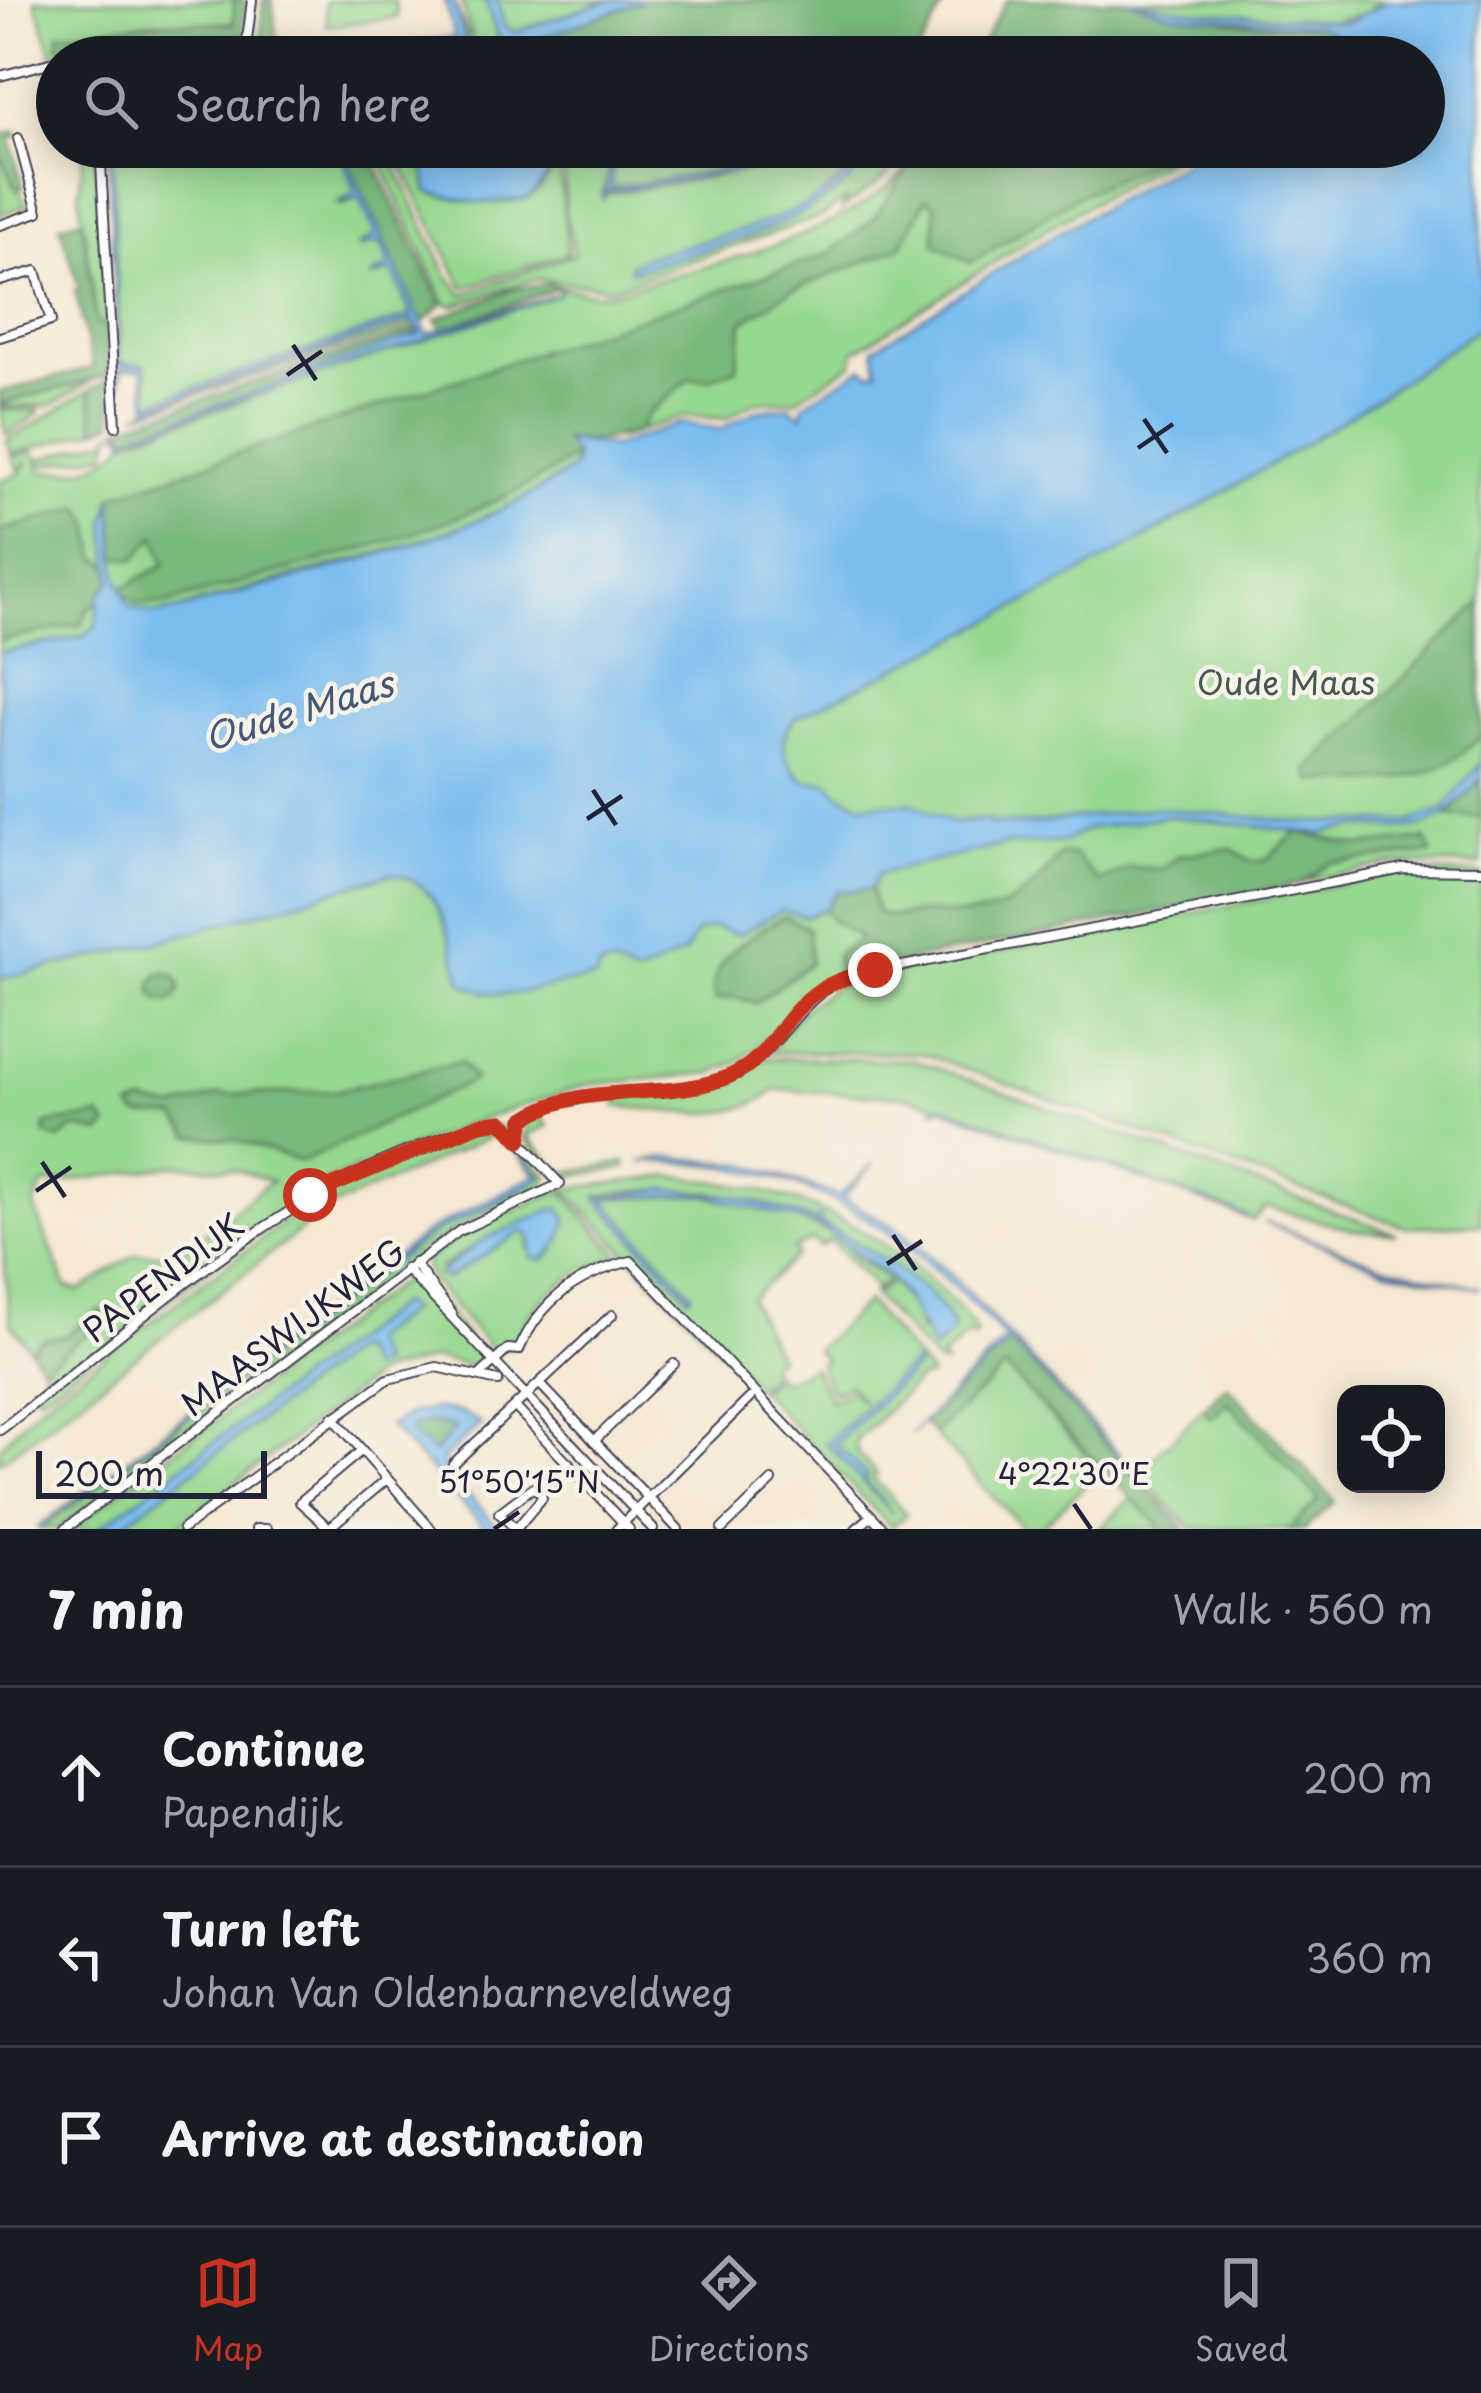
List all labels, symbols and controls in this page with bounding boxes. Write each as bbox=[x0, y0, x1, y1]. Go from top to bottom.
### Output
search box bbox=[36, 36, 1445, 168]
text: Search here bbox=[174, 68, 431, 136]
icon: search bbox=[78, 69, 144, 135]
water label: Oude Maas bbox=[197, 654, 403, 763]
park label: Oude Maas bbox=[1197, 656, 1375, 706]
route end bbox=[848, 943, 902, 997]
route start bbox=[283, 1168, 337, 1222]
street label: PAPENDIJK bbox=[71, 1199, 253, 1353]
street label: MAASWIJKWEG bbox=[169, 1225, 415, 1427]
map controls bbox=[1337, 1385, 1445, 1493]
button: locate bbox=[1337, 1385, 1445, 1493]
scale bar bbox=[36, 1445, 267, 1498]
text: 200 m bbox=[54, 1447, 164, 1497]
text: 4°22'30"E bbox=[998, 1450, 1150, 1495]
text: 51°50'15"N bbox=[438, 1458, 600, 1503]
text: 7 min bbox=[48, 1569, 185, 1646]
text: Walk · 560 m bbox=[1172, 1578, 1433, 1637]
text: Continue bbox=[162, 1713, 365, 1781]
icon: ahead bbox=[48, 1744, 114, 1810]
text: 200 m bbox=[1303, 1747, 1433, 1806]
text: Papendijk bbox=[162, 1781, 343, 1840]
text: Turn left bbox=[162, 1893, 361, 1961]
icon: left bbox=[48, 1924, 114, 1990]
text: 360 m bbox=[1305, 1927, 1433, 1986]
text: Johan Van Oldenbarneveldweg bbox=[162, 1961, 733, 2020]
text: Arrive at destination bbox=[162, 2103, 645, 2171]
icon: arrive bbox=[48, 2104, 114, 2170]
tab: Map bbox=[193, 2250, 263, 2372]
tab: Directions bbox=[649, 2250, 809, 2372]
tab: Saved bbox=[1195, 2250, 1288, 2372]

